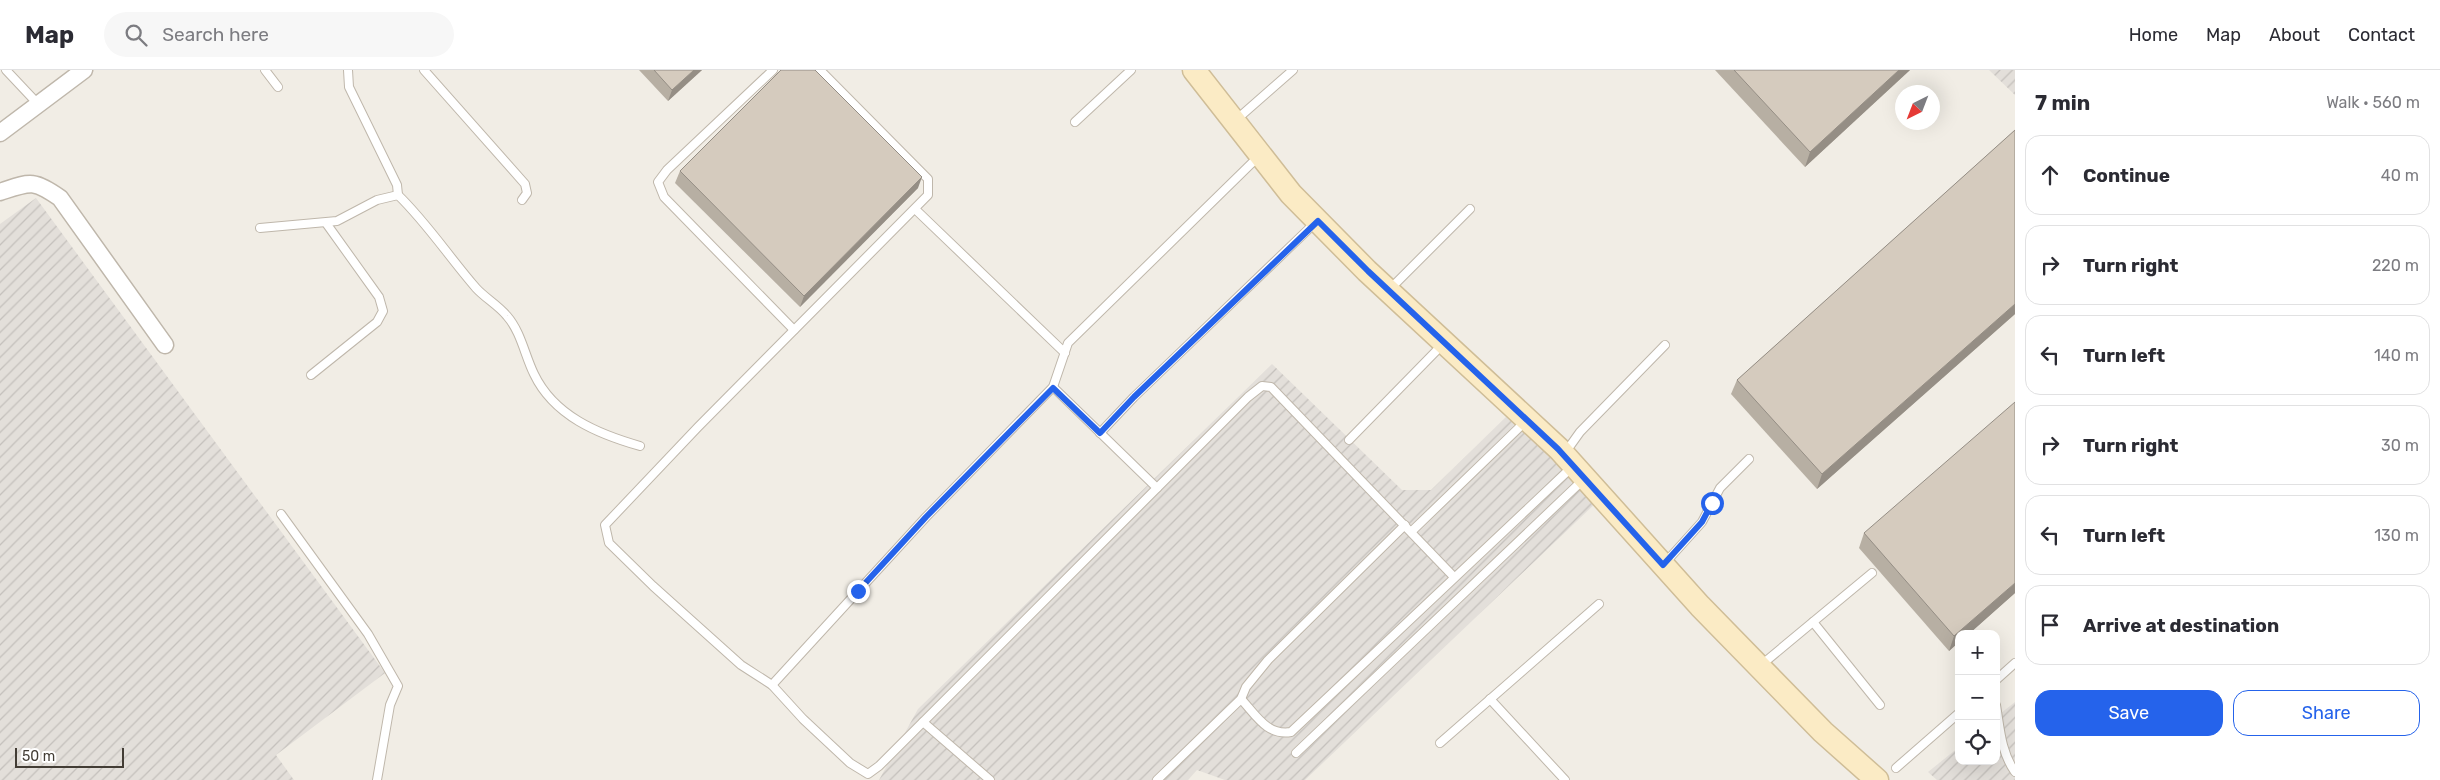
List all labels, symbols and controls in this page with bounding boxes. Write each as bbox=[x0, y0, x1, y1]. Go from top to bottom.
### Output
search box bbox=[104, 12, 454, 57]
text: Map bbox=[25, 21, 74, 49]
icon: search bbox=[122, 21, 150, 49]
text: Search here bbox=[162, 23, 269, 46]
text: Home bbox=[2129, 24, 2178, 46]
text: Map bbox=[2206, 24, 2241, 46]
text: About bbox=[2269, 24, 2320, 46]
text: Contact bbox=[2348, 24, 2415, 46]
north arrow bbox=[1895, 85, 1940, 130]
text: 7 min bbox=[2035, 90, 2090, 115]
text: Walk · 560 m bbox=[2326, 93, 2420, 112]
icon: ahead bbox=[2036, 161, 2064, 189]
text: Continue bbox=[2083, 164, 2170, 187]
text: 40 m bbox=[2381, 166, 2419, 185]
icon: right bbox=[2036, 251, 2064, 279]
text: Turn right bbox=[2083, 254, 2178, 277]
text: 220 m bbox=[2372, 256, 2419, 275]
icon: left bbox=[2036, 341, 2064, 369]
text: Turn left bbox=[2083, 344, 2165, 367]
text: 140 m bbox=[2374, 346, 2419, 365]
icon: right bbox=[2036, 431, 2064, 459]
text: Turn right bbox=[2083, 434, 2178, 457]
text: 30 m bbox=[2381, 436, 2419, 455]
route start bbox=[1701, 492, 1724, 515]
icon: left bbox=[2036, 521, 2064, 549]
text: Turn left bbox=[2083, 524, 2165, 547]
text: 130 m bbox=[2374, 526, 2419, 545]
route end bbox=[847, 580, 870, 603]
icon: arrive bbox=[2036, 611, 2064, 639]
text: Arrive at destination bbox=[2083, 614, 2279, 637]
map controls bbox=[1955, 630, 2000, 765]
button: + bbox=[1955, 630, 2000, 675]
button: − bbox=[1955, 675, 2000, 720]
button: Save bbox=[2035, 690, 2223, 736]
button: Share bbox=[2233, 690, 2420, 736]
button: locate bbox=[1955, 720, 2000, 765]
scale bar bbox=[15, 745, 124, 768]
text: 50 m bbox=[22, 748, 55, 765]

